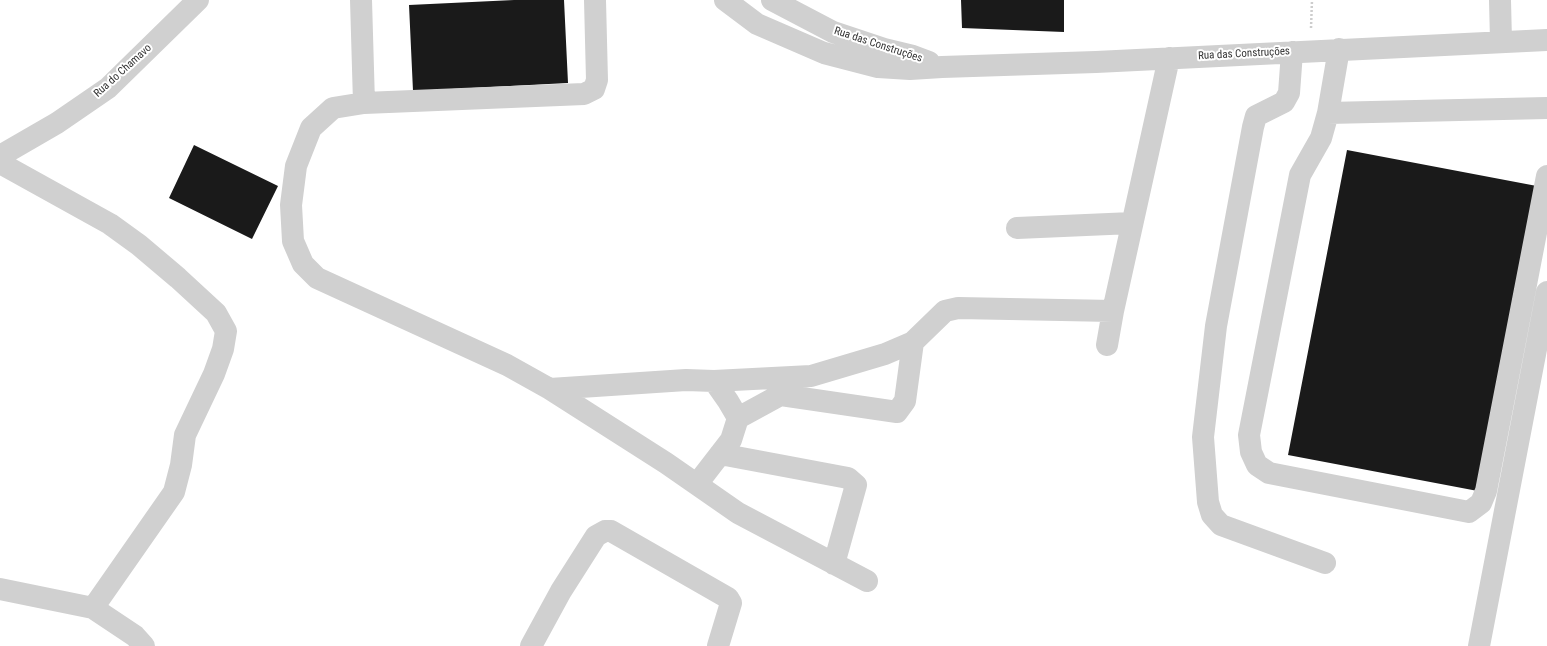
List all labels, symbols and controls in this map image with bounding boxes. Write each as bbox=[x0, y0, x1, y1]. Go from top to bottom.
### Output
street label: Rua das Construções bbox=[832, 25, 924, 65]
street label: Rua do Chamavo bbox=[92, 42, 154, 100]
street label: Rua das Construções bbox=[1198, 45, 1290, 63]

